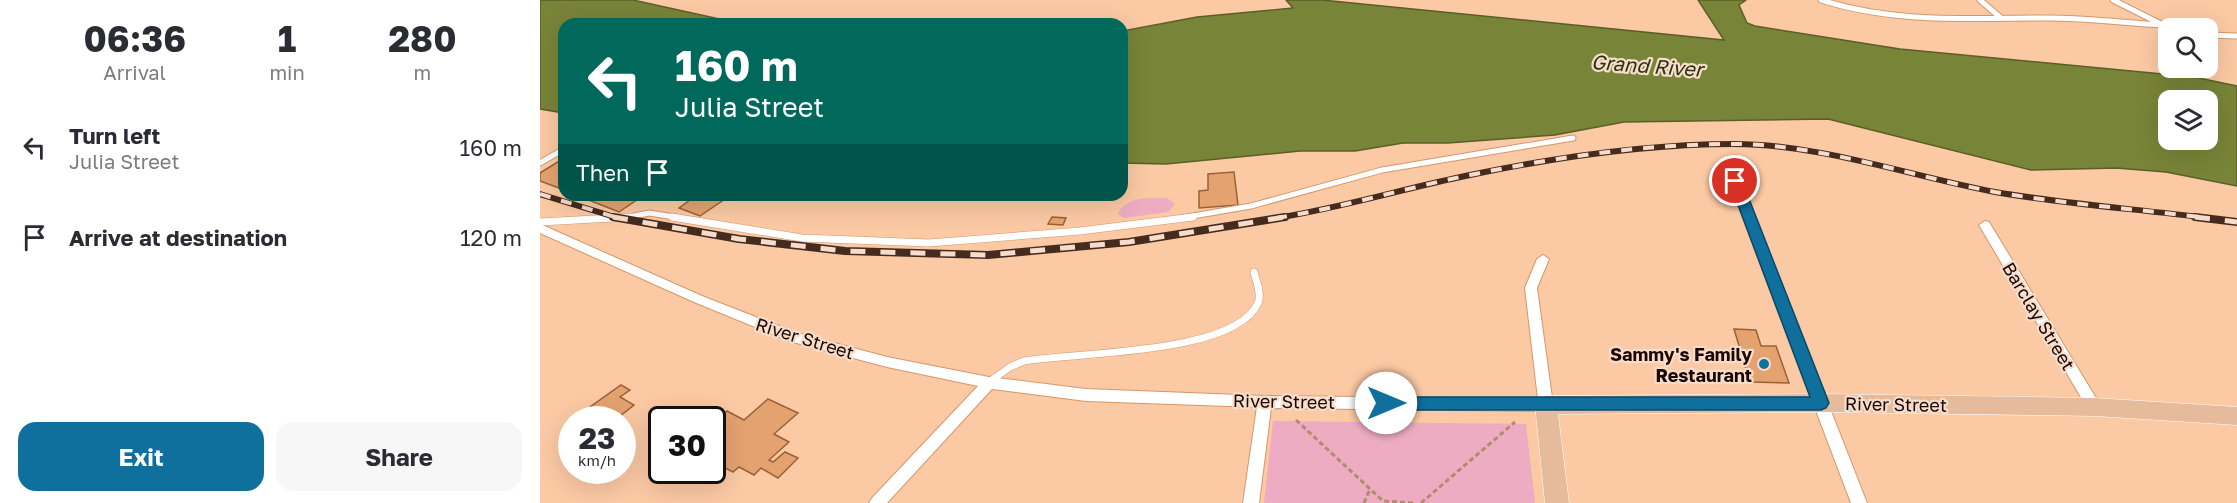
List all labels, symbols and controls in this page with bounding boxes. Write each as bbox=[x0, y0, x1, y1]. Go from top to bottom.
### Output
text: 06:36 bbox=[83, 17, 186, 60]
text: 1 bbox=[278, 17, 296, 60]
text: 280 bbox=[388, 17, 457, 60]
map controls bbox=[2158, 18, 2218, 150]
button: search bbox=[2158, 18, 2218, 78]
text: 160 m bbox=[675, 40, 798, 90]
icon: left bbox=[576, 42, 654, 120]
water label: Grand River bbox=[1590, 49, 1707, 81]
text: Arrival bbox=[103, 60, 166, 84]
text: min bbox=[269, 60, 305, 84]
text: m bbox=[414, 60, 431, 84]
button: layers bbox=[2158, 90, 2218, 150]
text: Julia Street bbox=[675, 91, 824, 123]
text: Turn left bbox=[69, 122, 160, 149]
icon: left bbox=[18, 131, 51, 164]
text: 160 m bbox=[459, 134, 522, 161]
text: Julia Street bbox=[69, 149, 179, 173]
pin bbox=[1709, 155, 1760, 206]
icon: arrive bbox=[641, 156, 674, 189]
text: Then bbox=[576, 159, 629, 186]
icon: arrive bbox=[1718, 164, 1751, 197]
icon: arrive bbox=[18, 221, 51, 254]
text: Arrive at destination bbox=[69, 224, 287, 251]
text: 120 m bbox=[460, 224, 522, 251]
street label: Barclay Street bbox=[1998, 258, 2080, 374]
street label: River Street bbox=[753, 313, 857, 363]
place label: Sammy's Family Restaurant bbox=[1610, 343, 1752, 386]
marker: Sammy's Family Restaurant bbox=[1757, 357, 1771, 371]
position arrow bbox=[1354, 371, 1418, 435]
street label: River Street bbox=[1233, 389, 1335, 413]
street label: River Street bbox=[1845, 392, 1947, 416]
speed limit sign: 30 bbox=[648, 406, 726, 484]
text: 23 bbox=[579, 420, 615, 456]
button: Exit bbox=[18, 422, 264, 491]
button: Share bbox=[276, 422, 522, 491]
text: km/h bbox=[578, 451, 616, 469]

